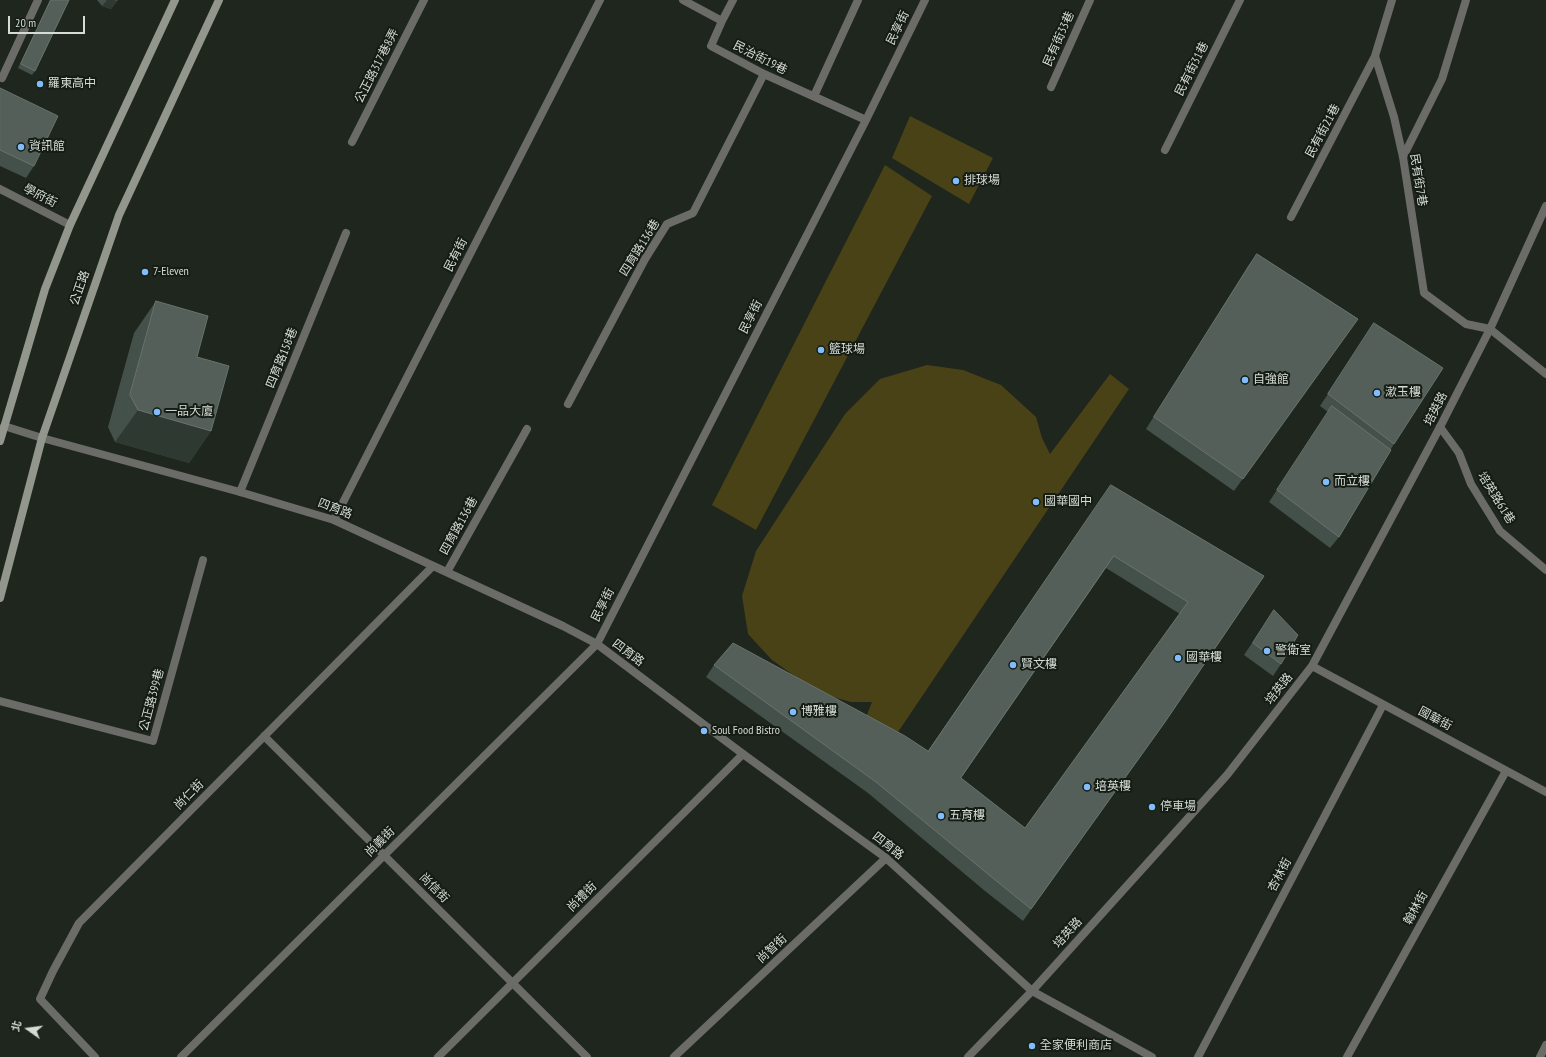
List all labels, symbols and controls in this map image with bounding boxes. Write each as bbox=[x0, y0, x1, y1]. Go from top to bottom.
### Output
scale bar bbox=[10, 8, 87, 34]
street label: 民享街 bbox=[884, 9, 912, 47]
street label: 民有街33巷 bbox=[1040, 9, 1078, 69]
text: 20 m bbox=[15, 15, 36, 30]
street label: 公正路317巷8弄 bbox=[352, 26, 402, 106]
street label: 民治街19巷 bbox=[731, 38, 789, 78]
street label: 民有街31巷 bbox=[1172, 40, 1212, 98]
place label: 羅東高中 bbox=[48, 77, 96, 91]
marker: 羅東高中 bbox=[35, 79, 45, 89]
street label: 民有街21巷 bbox=[1303, 102, 1343, 160]
place label: 資訊館 bbox=[29, 140, 65, 154]
marker: 資訊館 bbox=[16, 142, 26, 152]
street label: 民有街7巷 bbox=[1407, 153, 1429, 207]
place label: 排球場 bbox=[964, 174, 1000, 188]
marker: 排球場 bbox=[951, 176, 961, 186]
street label: 學府街 bbox=[21, 181, 59, 211]
street label: 四育路136巷 bbox=[617, 217, 663, 279]
street label: 民有街 bbox=[441, 236, 471, 274]
place label: 7-Eleven bbox=[153, 265, 189, 279]
marker: 7-Eleven bbox=[140, 267, 150, 277]
street label: 公正路 bbox=[67, 269, 93, 307]
street label: 民享街 bbox=[736, 298, 766, 336]
street label: 四育路158巷 bbox=[263, 326, 301, 390]
place label: 籃球場 bbox=[829, 343, 865, 357]
marker: 籃球場 bbox=[816, 345, 826, 355]
place label: 自強館 bbox=[1253, 373, 1289, 387]
marker: 自強館 bbox=[1240, 375, 1250, 385]
place label: 漱玉樓 bbox=[1385, 386, 1421, 400]
marker: 漱玉樓 bbox=[1372, 388, 1382, 398]
street label: 培英路 bbox=[1421, 390, 1451, 428]
place label: 一品大廈 bbox=[165, 405, 213, 419]
marker: 一品大廈 bbox=[152, 407, 162, 417]
street label: 培英路61巷 bbox=[1474, 469, 1518, 527]
place label: 而立樓 bbox=[1334, 475, 1370, 489]
marker: 而立樓 bbox=[1321, 477, 1331, 487]
street label: 四育路136巷 bbox=[437, 494, 481, 558]
place label: 國華國中 bbox=[1044, 495, 1092, 509]
street label: 四育路 bbox=[316, 496, 354, 522]
marker: 國華國中 bbox=[1031, 497, 1041, 507]
street label: 民享街 bbox=[588, 586, 618, 624]
street label: 四育路 bbox=[609, 636, 647, 670]
place label: 警衛室 bbox=[1275, 644, 1311, 658]
marker: 警衛室 bbox=[1262, 646, 1272, 656]
place label: 國華樓 bbox=[1186, 651, 1222, 665]
marker: 國華樓 bbox=[1173, 653, 1183, 663]
place label: 賢文樓 bbox=[1021, 658, 1057, 672]
marker: 賢文樓 bbox=[1008, 660, 1018, 670]
street label: 公正路399巷 bbox=[137, 667, 167, 733]
street label: 培英路 bbox=[1262, 670, 1296, 708]
street label: 國華街 bbox=[1416, 704, 1454, 734]
place label: 博雅樓 bbox=[801, 705, 837, 719]
marker: 博雅樓 bbox=[788, 707, 798, 717]
place label: Soul Food Bistro bbox=[712, 724, 780, 738]
marker: Soul Food Bistro bbox=[699, 726, 709, 736]
street label: 尚仁街 bbox=[171, 777, 207, 813]
place label: 培英樓 bbox=[1095, 780, 1131, 794]
marker: 培英樓 bbox=[1082, 782, 1092, 792]
place label: 停車場 bbox=[1160, 800, 1196, 814]
marker: 停車場 bbox=[1147, 802, 1157, 812]
place label: 五育樓 bbox=[949, 809, 985, 823]
marker: 五育樓 bbox=[936, 811, 946, 821]
street label: 尚義街 bbox=[362, 824, 398, 860]
street label: 四育路 bbox=[869, 829, 907, 863]
street label: 杏林街 bbox=[1265, 856, 1295, 894]
street label: 尚信街 bbox=[416, 870, 452, 906]
street label: 尚禮街 bbox=[564, 879, 600, 915]
street label: 翰林街 bbox=[1401, 889, 1431, 927]
street label: 培英路 bbox=[1051, 915, 1085, 951]
street label: 尚智街 bbox=[754, 931, 790, 967]
north arrow bbox=[8, 1009, 48, 1049]
text: 北 bbox=[8, 1019, 24, 1033]
place label: 全家便利商店 bbox=[1040, 1039, 1112, 1053]
marker: 全家便利商店 bbox=[1027, 1041, 1037, 1051]

